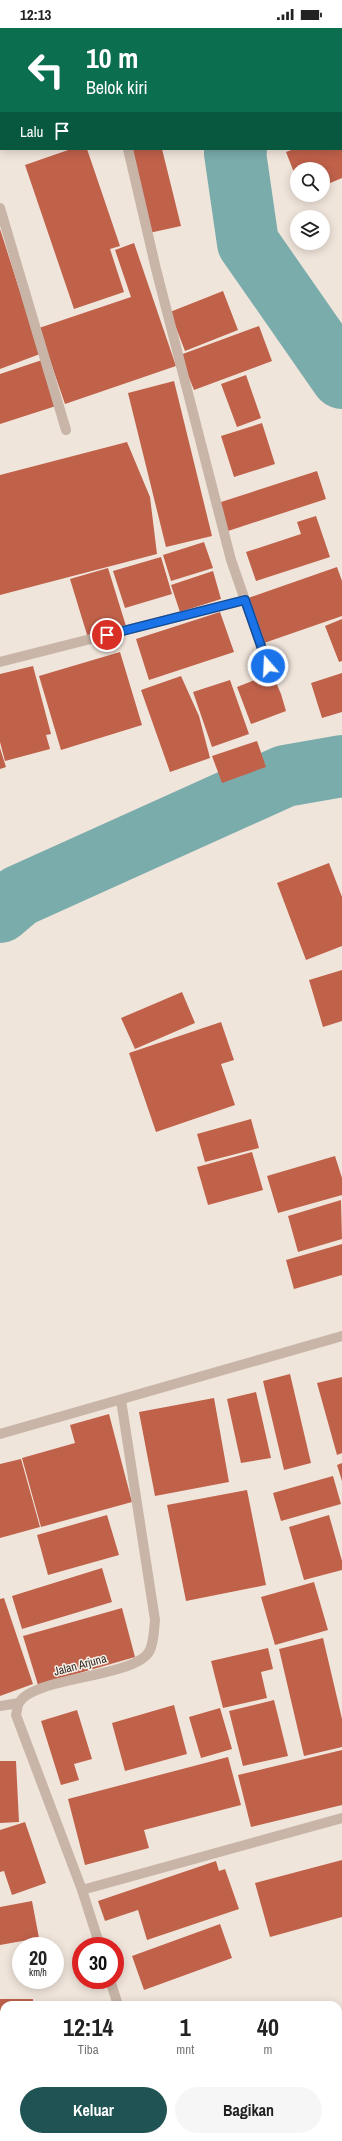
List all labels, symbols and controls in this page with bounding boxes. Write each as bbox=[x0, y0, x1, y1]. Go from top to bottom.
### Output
text: 12:13 bbox=[20, 4, 51, 25]
text: 10 m bbox=[86, 39, 138, 77]
icon: left bbox=[20, 44, 72, 96]
text: Belok kiri bbox=[86, 75, 148, 100]
icon: arrive bbox=[51, 120, 73, 142]
text: Lalu bbox=[20, 121, 43, 142]
map controls bbox=[290, 162, 330, 250]
button: search bbox=[290, 162, 330, 202]
button: layers bbox=[290, 210, 330, 250]
pin bbox=[90, 618, 124, 652]
icon: arrive bbox=[96, 624, 118, 646]
position arrow bbox=[247, 645, 289, 687]
street label: Jalan Arjuna bbox=[52, 1650, 109, 1680]
speed limit sign: 30 bbox=[72, 1937, 124, 1989]
text: 20 bbox=[29, 1944, 47, 1971]
text: km/h bbox=[29, 1966, 47, 1979]
text: 12:14 bbox=[63, 2011, 113, 2043]
text: 1 bbox=[180, 2011, 191, 2043]
text: 40 bbox=[257, 2011, 279, 2043]
text: Tiba bbox=[78, 2041, 99, 2058]
text: mnt bbox=[176, 2041, 194, 2058]
text: m bbox=[264, 2041, 273, 2058]
button: Keluar bbox=[20, 2087, 167, 2133]
button: Bagikan bbox=[175, 2087, 322, 2133]

